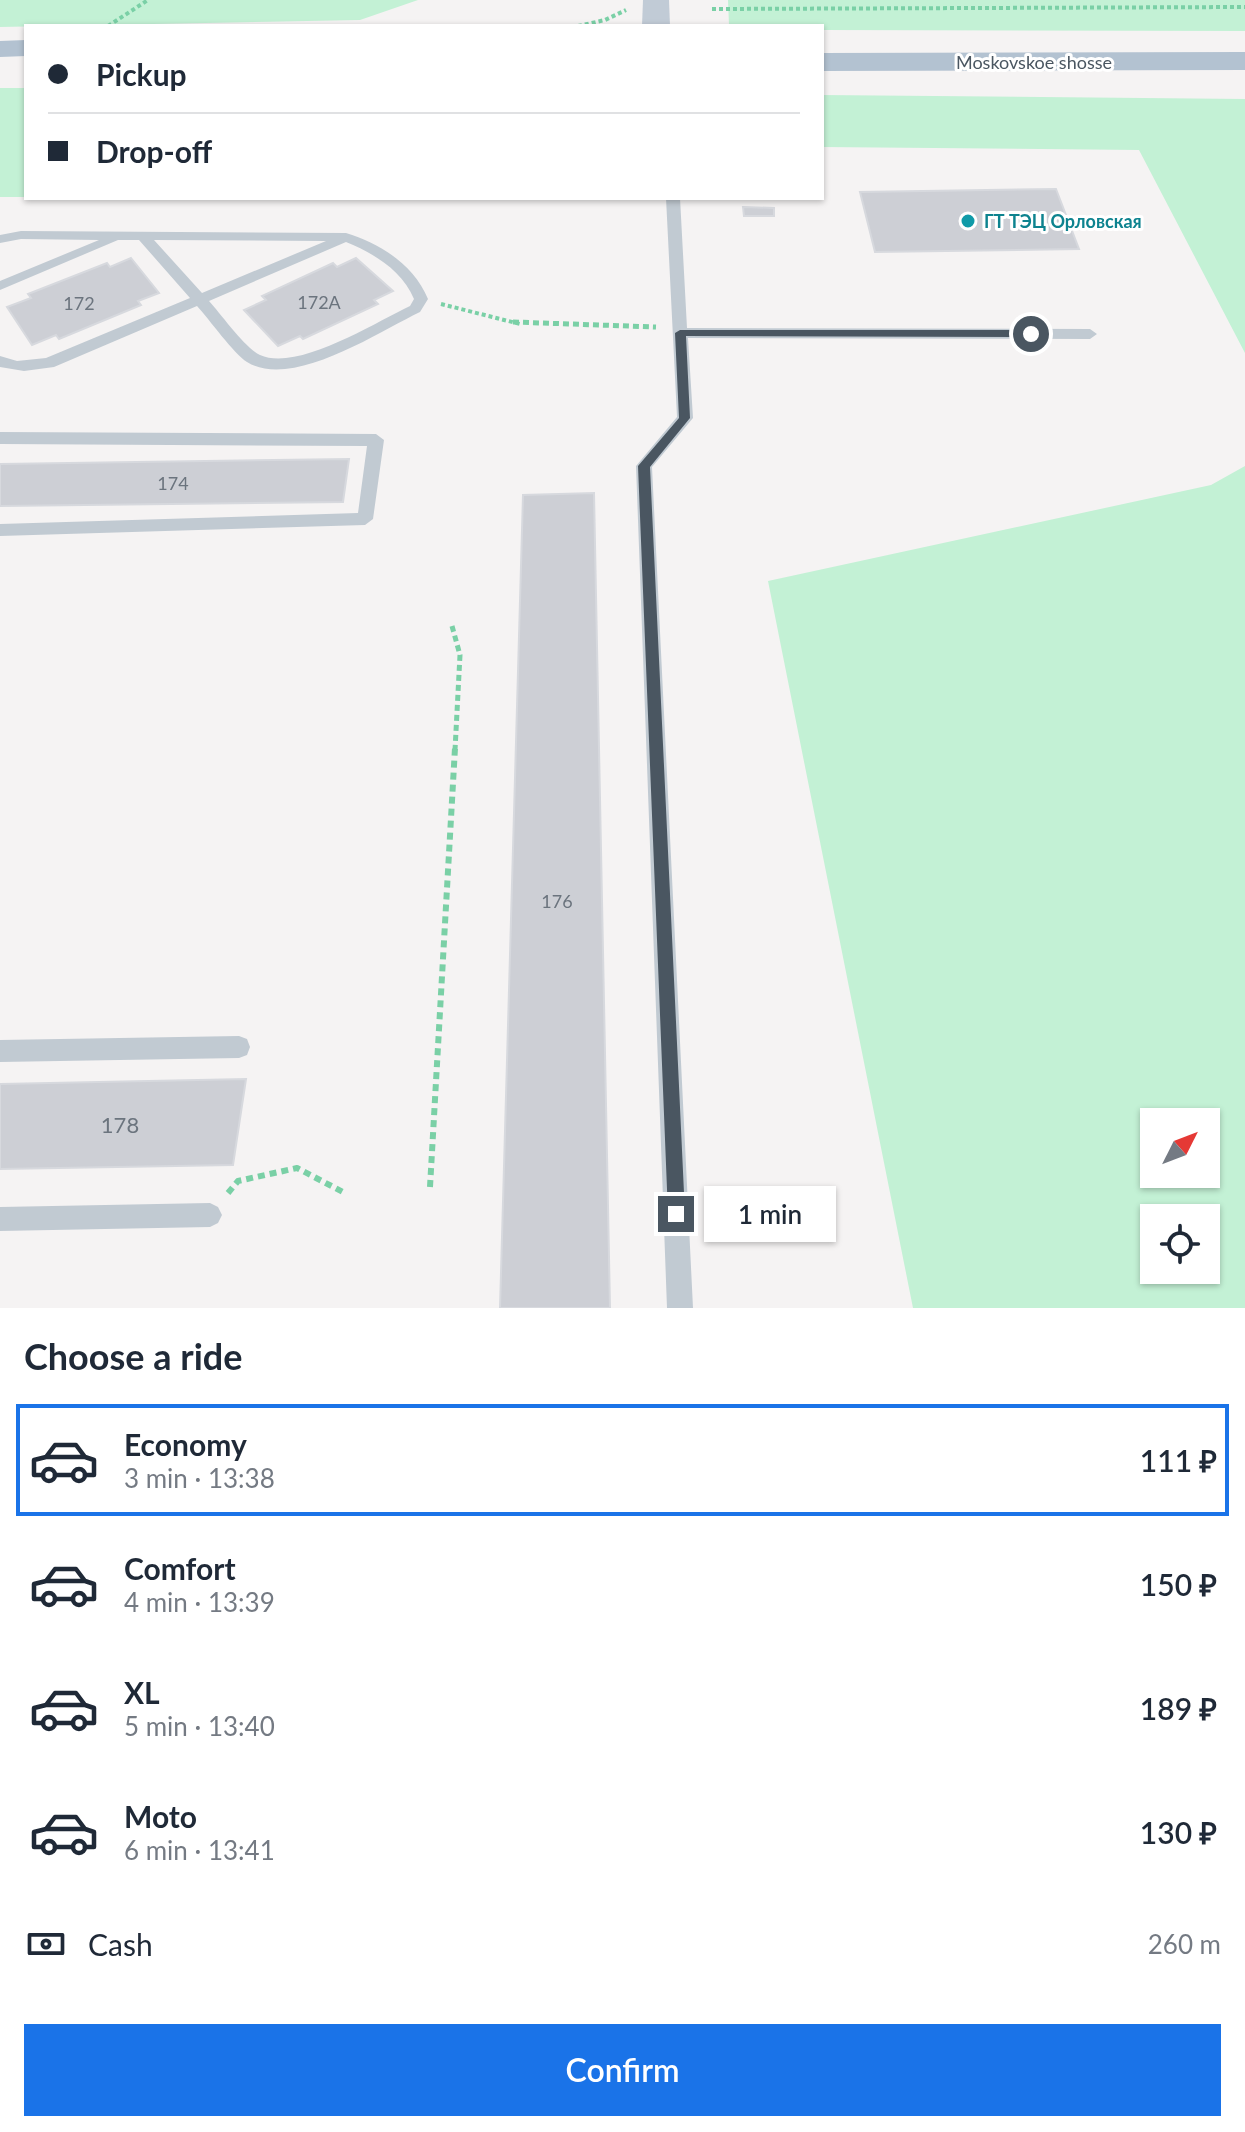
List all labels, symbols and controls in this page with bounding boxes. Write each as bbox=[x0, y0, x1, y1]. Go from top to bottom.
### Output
street label: Moskovskoe shosse bbox=[956, 51, 1112, 73]
text: Pickup bbox=[96, 56, 187, 92]
text: Drop-off bbox=[96, 133, 212, 169]
place label: ГТ ТЭЦ Орловская bbox=[984, 210, 1142, 232]
marker: ГТ ТЭЦ Орловская bbox=[959, 212, 977, 230]
house number: 172А bbox=[297, 291, 342, 313]
house number: 172 bbox=[63, 292, 95, 314]
route start bbox=[1013, 316, 1049, 352]
house number: 174 bbox=[157, 472, 189, 494]
house number: 176 bbox=[541, 890, 573, 912]
north arrow bbox=[1140, 1108, 1220, 1188]
map controls bbox=[1140, 1108, 1220, 1284]
house number: 178 bbox=[101, 1111, 139, 1138]
callout: 1 min bbox=[704, 1186, 836, 1242]
route end bbox=[658, 1196, 694, 1232]
text: 1 min bbox=[738, 1198, 802, 1230]
button: locate bbox=[1140, 1204, 1220, 1284]
text: Choose a ride bbox=[24, 1334, 243, 1378]
icon: car bbox=[28, 1424, 100, 1496]
text: Economy bbox=[124, 1426, 247, 1462]
text: 111 ₽ bbox=[1140, 1442, 1217, 1478]
text: 3 min · 13:38 bbox=[124, 1462, 275, 1494]
icon: car bbox=[28, 1548, 100, 1620]
text: Comfort bbox=[124, 1550, 236, 1586]
text: 150 ₽ bbox=[1140, 1566, 1217, 1602]
text: 4 min · 13:39 bbox=[124, 1586, 275, 1618]
icon: car bbox=[28, 1672, 100, 1744]
text: XL bbox=[124, 1674, 160, 1710]
text: 189 ₽ bbox=[1140, 1690, 1217, 1726]
text: 5 min · 13:40 bbox=[124, 1710, 275, 1742]
icon: car bbox=[28, 1796, 100, 1868]
text: Moto bbox=[124, 1798, 197, 1834]
text: 130 ₽ bbox=[1140, 1814, 1217, 1850]
text: 6 min · 13:41 bbox=[124, 1834, 275, 1866]
icon: cash bbox=[24, 1922, 68, 1966]
text: Cash bbox=[88, 1926, 153, 1962]
text: 260 m bbox=[1148, 1928, 1221, 1960]
button: Confirm bbox=[24, 2024, 1221, 2116]

